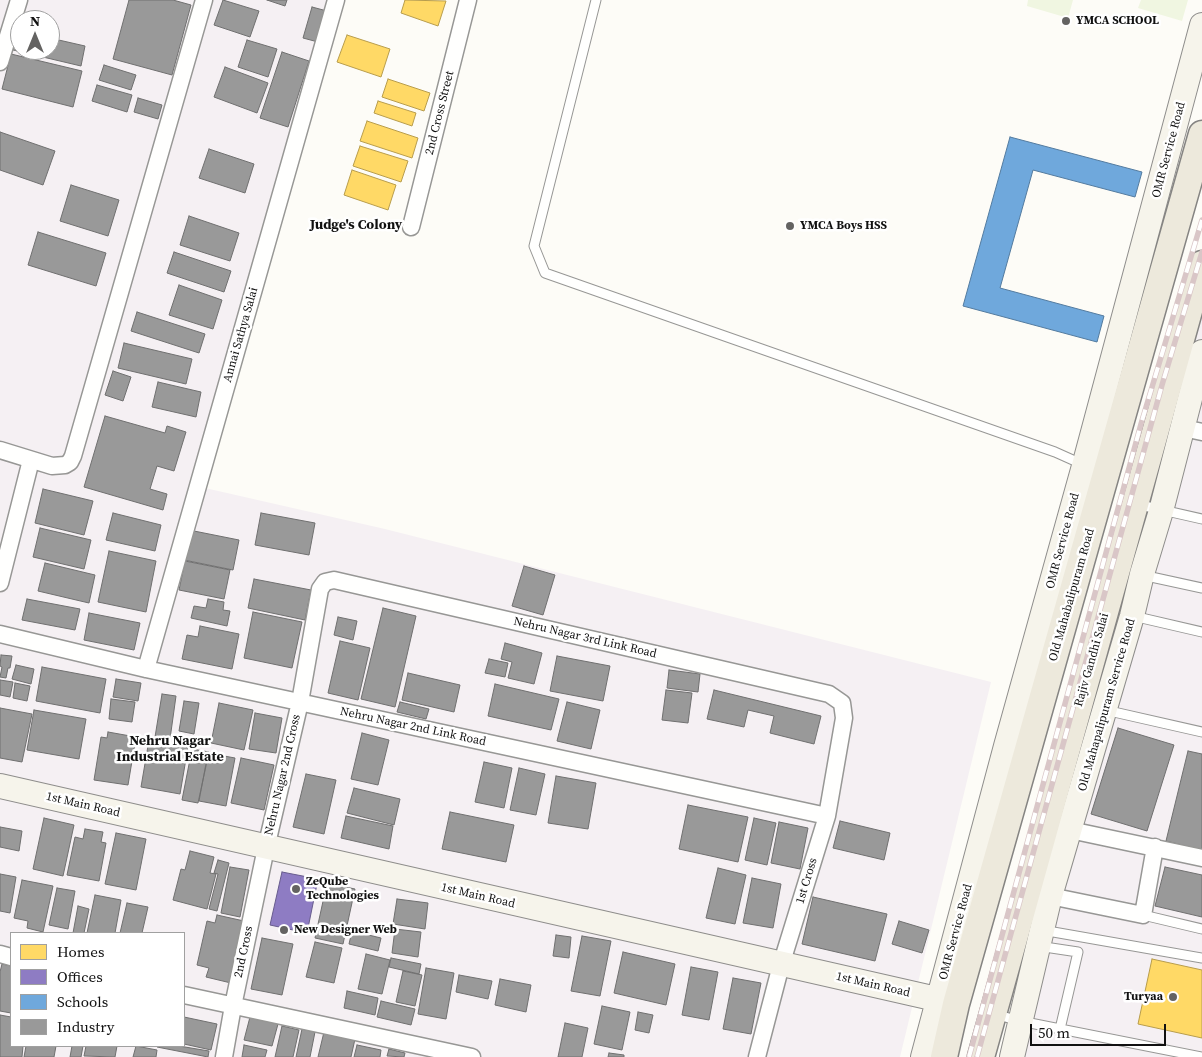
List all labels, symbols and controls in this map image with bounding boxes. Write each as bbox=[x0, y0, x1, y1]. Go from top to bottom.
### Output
north arrow bbox=[10, 10, 60, 60]
text: N bbox=[30, 11, 40, 31]
place label: YMCA SCHOOL bbox=[1076, 14, 1159, 28]
marker: YMCA SCHOOL bbox=[1060, 15, 1072, 27]
street label: 2nd Cross Street bbox=[423, 69, 457, 157]
street label: OMR Service Road bbox=[1149, 100, 1189, 200]
district label: Judge's Colony bbox=[310, 217, 402, 233]
place label: YMCA Boys HSS bbox=[800, 219, 887, 233]
marker: YMCA Boys HSS bbox=[784, 220, 796, 232]
street label: Annai Sathya Salai bbox=[221, 286, 261, 384]
street label: OMR Service Road bbox=[1043, 491, 1083, 591]
street label: Old Mahabalipuram Road bbox=[1046, 527, 1098, 663]
street label: Rajiv Gandhi Salai bbox=[1072, 612, 1112, 708]
street label: Nehru Nagar 3rd Link Road bbox=[512, 615, 658, 661]
street label: Old Mahapalipuram Service Road bbox=[1075, 617, 1139, 793]
street label: Nehru Nagar 2nd Link Road bbox=[339, 704, 487, 750]
street label: Nehru Nagar 2nd Cross bbox=[262, 713, 304, 837]
district label: Nehru Nagar Industrial Estate bbox=[116, 733, 224, 766]
street label: 1st Main Road bbox=[45, 790, 121, 820]
street label: 1st Cross bbox=[793, 856, 821, 906]
place label: ZeQube Technologies bbox=[306, 875, 379, 903]
street label: 1st Main Road bbox=[440, 881, 516, 911]
street label: OMR Service Road bbox=[936, 882, 976, 982]
marker: ZeQube Technologies bbox=[290, 883, 302, 895]
place label: New Designer Web bbox=[294, 923, 397, 937]
marker: New Designer Web bbox=[278, 924, 290, 936]
street label: 2nd Cross bbox=[232, 925, 256, 979]
legend bbox=[10, 932, 185, 1047]
text: Homes bbox=[57, 941, 104, 962]
text: Offices bbox=[57, 966, 103, 987]
street label: 1st Main Road bbox=[835, 970, 911, 1000]
place label: Turyaa bbox=[1124, 990, 1163, 1004]
text: Schools bbox=[57, 991, 108, 1012]
marker: Turyaa bbox=[1167, 991, 1179, 1003]
scale bar bbox=[1032, 1014, 1168, 1046]
text: Industry bbox=[57, 1016, 114, 1037]
text: 50 m bbox=[1038, 1022, 1070, 1043]

